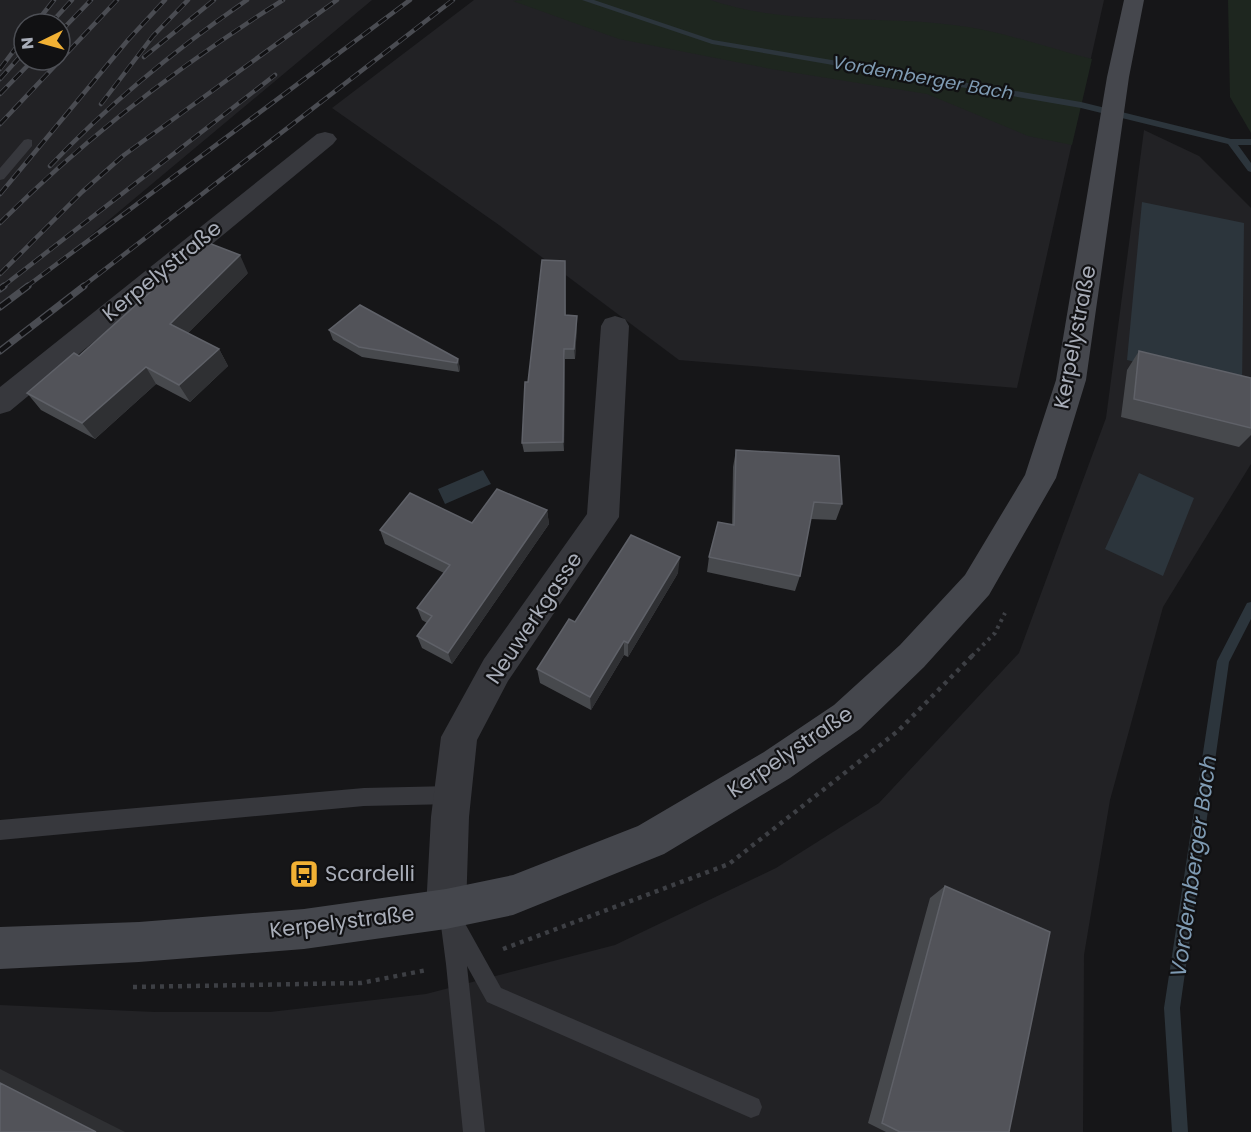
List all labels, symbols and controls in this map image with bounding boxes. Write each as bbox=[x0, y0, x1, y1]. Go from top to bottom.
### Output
north arrow bbox=[12, 12, 72, 72]
text: N bbox=[16, 36, 40, 50]
water label: Vordernberger Bach bbox=[831, 49, 1015, 106]
street label: Kerpelystraße bbox=[96, 214, 227, 328]
street label: Kerpelystraße bbox=[1046, 263, 1103, 411]
street label: Neuwerkgasse bbox=[479, 546, 589, 689]
street label: Kerpelystraße bbox=[721, 699, 858, 804]
water label: Vordernberger Bach bbox=[1163, 753, 1224, 979]
bus stop icon: Scardelli bbox=[288, 858, 320, 890]
place label: Scardelli bbox=[325, 859, 415, 888]
street label: Kerpelystraße bbox=[268, 898, 416, 945]

